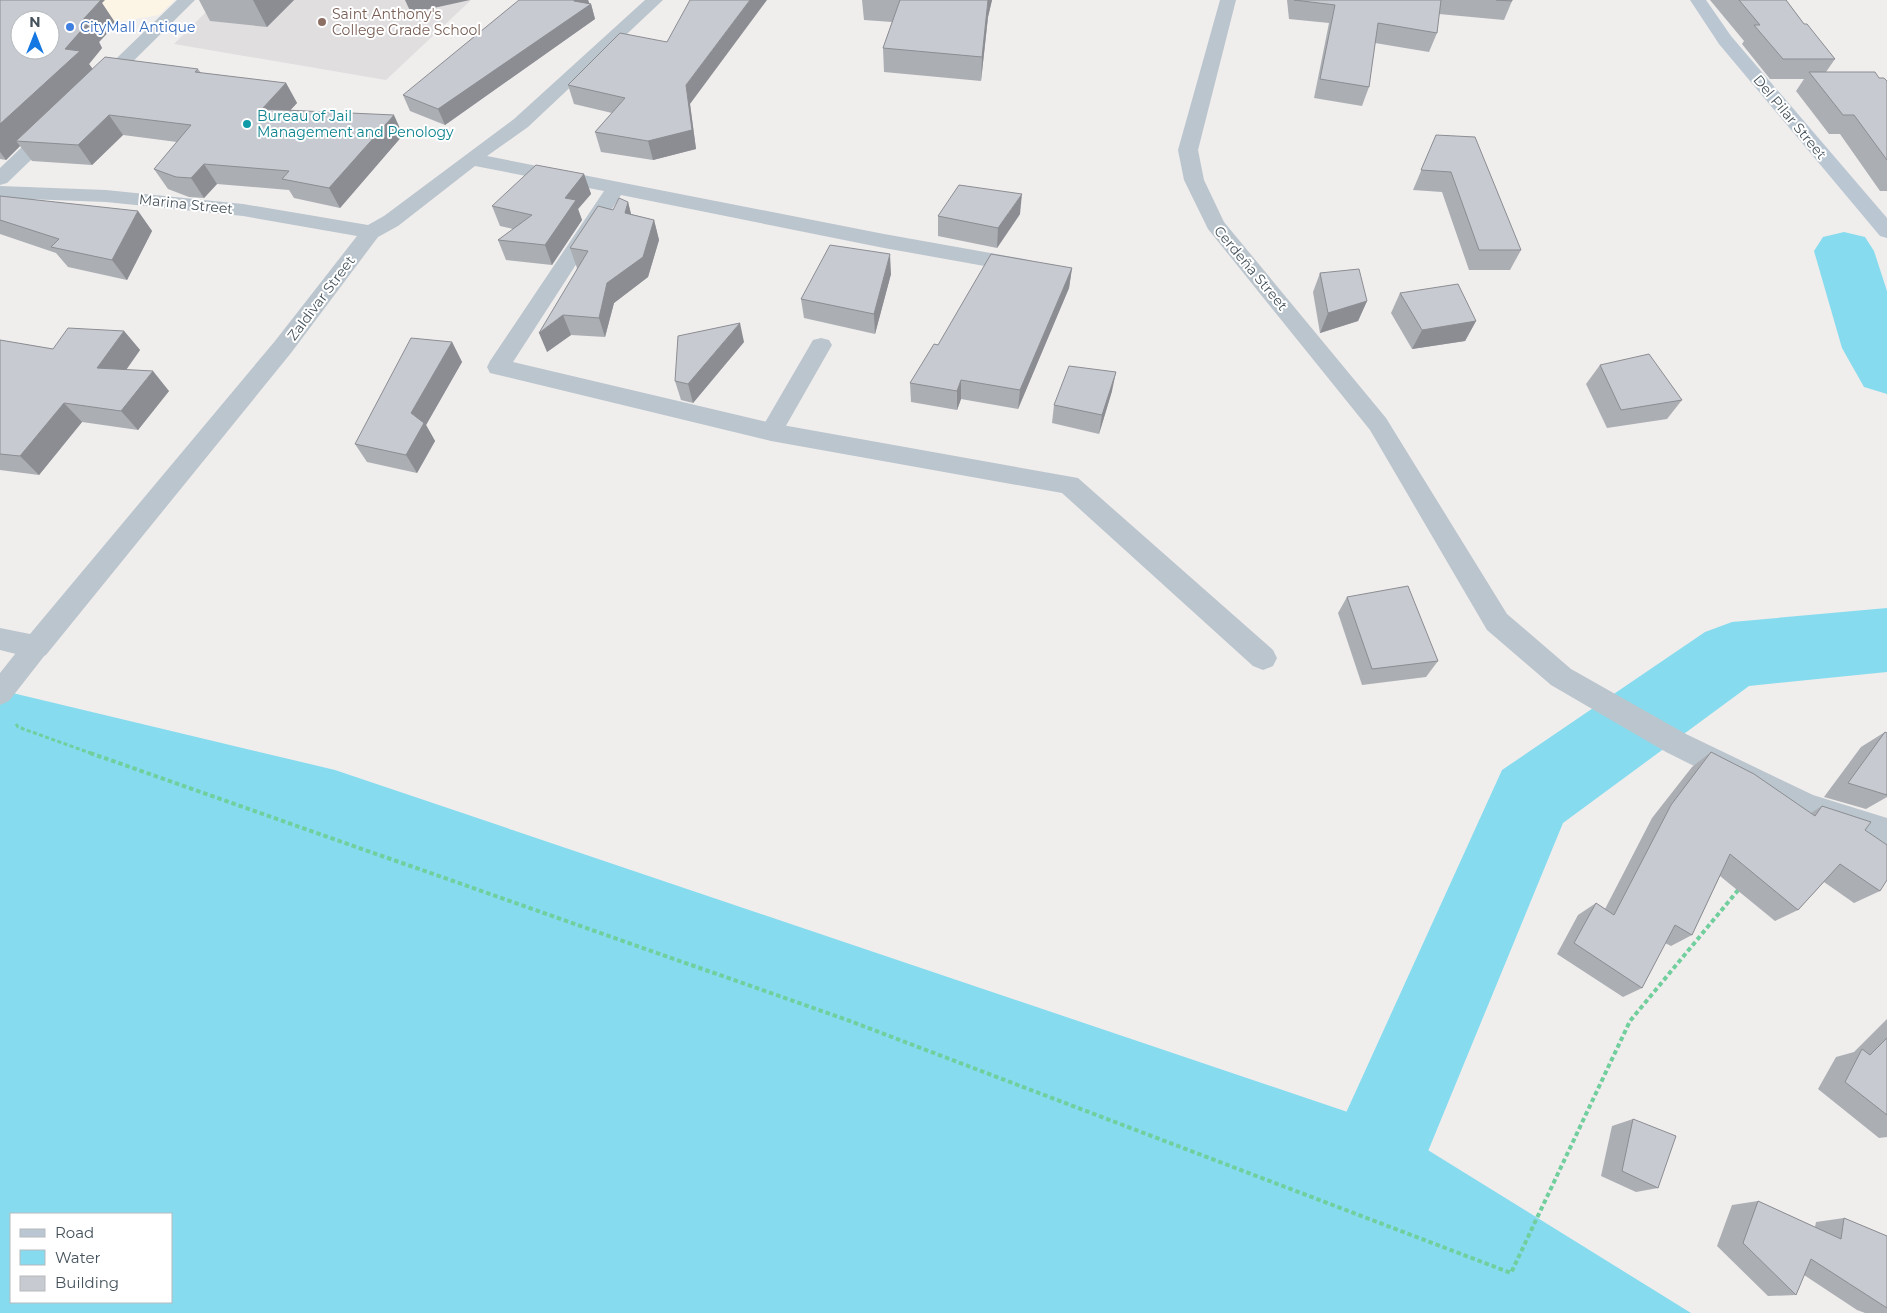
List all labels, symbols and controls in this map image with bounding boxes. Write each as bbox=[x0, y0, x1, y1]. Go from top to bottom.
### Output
place label: Saint Anthony's College Grade School bbox=[332, 5, 481, 39]
north arrow bbox=[10, 10, 60, 60]
text: N bbox=[29, 13, 41, 31]
marker: Saint Anthony's College Grade School bbox=[316, 16, 328, 28]
place label: CityMall Antique bbox=[80, 18, 195, 36]
marker: CityMall Antique bbox=[64, 21, 76, 33]
street label: Del Pilar Street bbox=[1749, 71, 1831, 163]
place label: Bureau of Jail Management and Penology bbox=[257, 107, 454, 141]
marker: Bureau of Jail Management and Penology bbox=[241, 118, 253, 130]
street label: Marina Street bbox=[138, 190, 234, 218]
street label: Cerdeña Street bbox=[1210, 222, 1292, 314]
street label: Zaldivar Street bbox=[283, 252, 359, 344]
legend bbox=[10, 1213, 172, 1303]
text: Road bbox=[55, 1223, 94, 1242]
text: Water bbox=[55, 1248, 101, 1267]
text: Building bbox=[55, 1273, 119, 1292]

